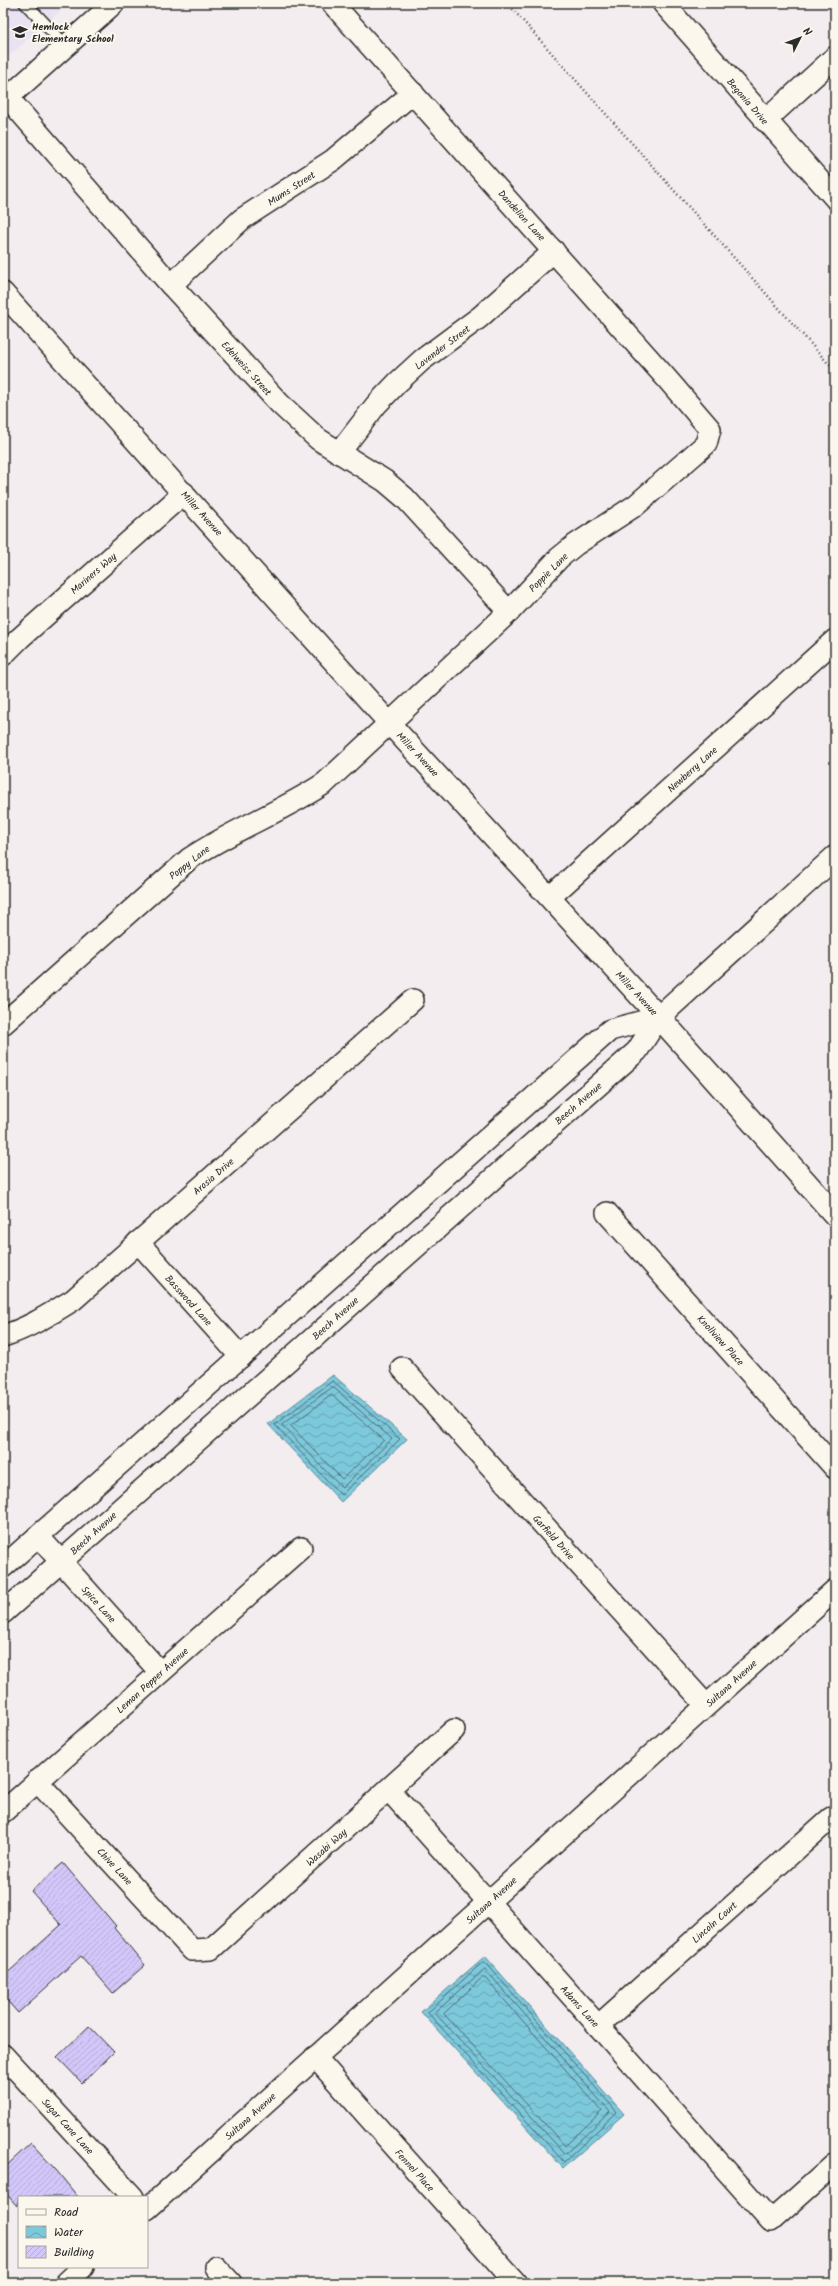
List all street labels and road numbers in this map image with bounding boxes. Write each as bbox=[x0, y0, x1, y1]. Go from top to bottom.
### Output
street label: Begonia Drive bbox=[722, 75, 772, 129]
street label: Mums Street bbox=[264, 167, 319, 210]
street label: Dandelion Lane bbox=[494, 186, 549, 245]
street label: Lavender Street bbox=[411, 321, 474, 374]
street label: Edelweiss Street bbox=[217, 338, 275, 400]
street label: Miller Avenue bbox=[176, 487, 226, 540]
street label: Mariners Way bbox=[67, 549, 121, 598]
street label: Poppie Lane bbox=[525, 549, 573, 596]
street label: Miller Avenue bbox=[392, 729, 443, 781]
street label: Newberry Lane bbox=[664, 742, 722, 797]
street label: Poppy Lane bbox=[166, 841, 214, 884]
street label: Miller Avenue bbox=[611, 968, 662, 1020]
street label: Beech Avenue bbox=[551, 1078, 606, 1129]
street label: Arosia Drive bbox=[189, 1154, 238, 1199]
street label: Basswood Lane bbox=[161, 1271, 216, 1330]
street label: Beech Avenue bbox=[309, 1293, 363, 1344]
street label: Knollview Place bbox=[693, 1312, 748, 1370]
street label: Beech Avenue bbox=[67, 1508, 121, 1559]
street label: Garfield Drive bbox=[529, 1511, 578, 1564]
street label: Spice Lane bbox=[77, 1582, 120, 1627]
street label: Lemon Pepper Avenue bbox=[113, 1644, 193, 1718]
street label: Sultana Avenue bbox=[702, 1656, 761, 1711]
street label: Wasabi Way bbox=[303, 1825, 351, 1871]
street label: Chive Lane bbox=[93, 1844, 136, 1889]
street label: Sultana Avenue bbox=[462, 1873, 521, 1928]
street label: Lincoln Court bbox=[688, 1898, 741, 1948]
street label: Adams Lane bbox=[556, 1982, 603, 2032]
street label: Sultana Avenue bbox=[221, 2089, 280, 2144]
street label: Sugar Cane Lane bbox=[37, 2095, 97, 2159]
street label: Fennel Place bbox=[391, 2146, 438, 2196]

